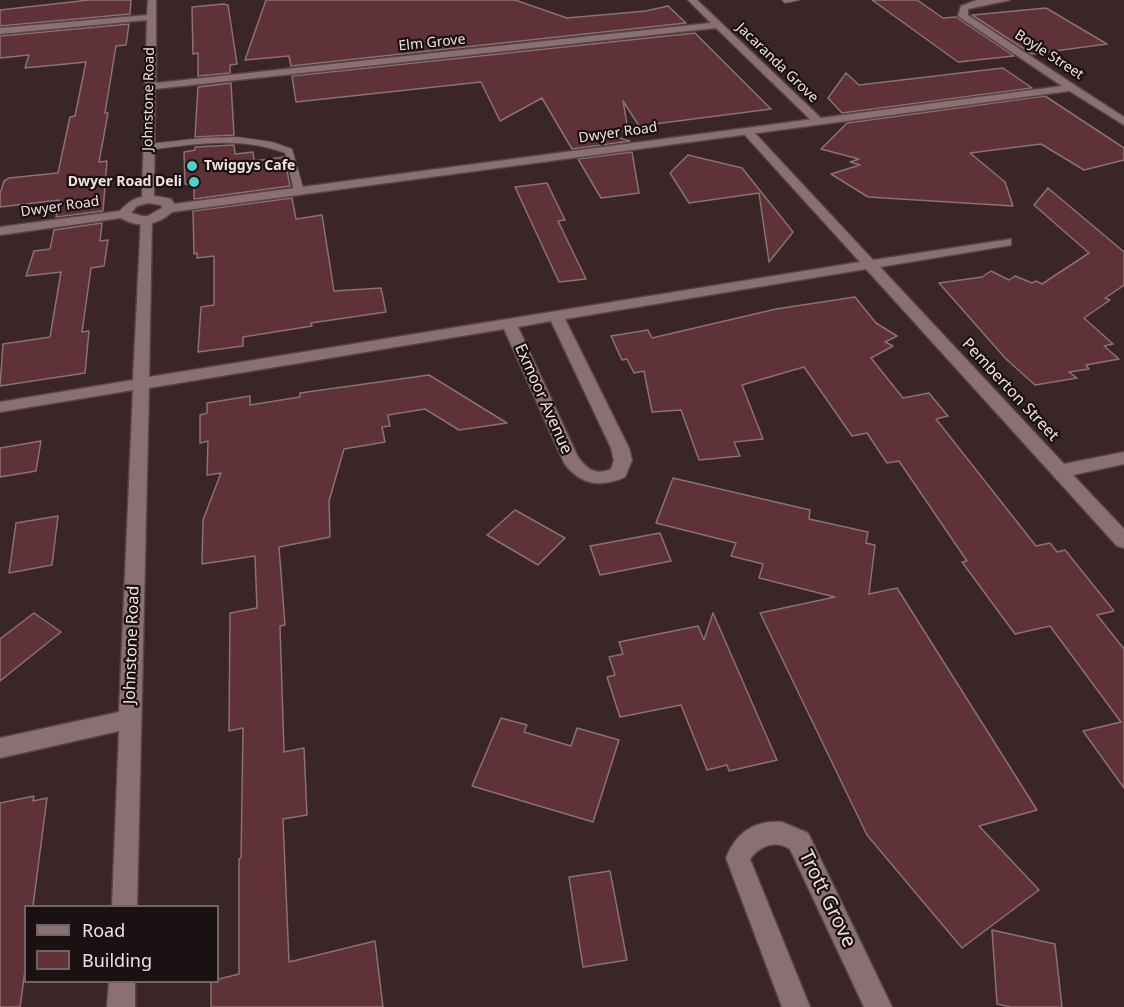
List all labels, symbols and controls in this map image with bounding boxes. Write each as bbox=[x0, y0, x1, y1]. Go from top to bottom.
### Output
street label: Jacaranda Grove bbox=[733, 20, 821, 106]
street label: Boyle Street bbox=[1011, 27, 1087, 83]
street label: Elm Grove bbox=[398, 31, 466, 55]
street label: Johnstone Road bbox=[140, 47, 158, 151]
street label: Dwyer Road bbox=[578, 119, 658, 147]
place label: Twiggys Cafe bbox=[204, 158, 295, 174]
marker: Twiggys Cafe bbox=[185, 159, 199, 173]
place label: Dwyer Road Deli bbox=[68, 174, 182, 190]
marker: Dwyer Road Deli bbox=[187, 175, 201, 189]
street label: Dwyer Road bbox=[20, 193, 100, 221]
street label: Pemberton Street bbox=[958, 335, 1062, 445]
street label: Exmoor Avenue bbox=[510, 341, 576, 457]
street label: Johnstone Road bbox=[120, 585, 144, 705]
street label: Trott Grove bbox=[793, 846, 861, 952]
legend bbox=[24, 905, 219, 983]
text: Road bbox=[82, 918, 125, 942]
text: Building bbox=[82, 948, 152, 972]

